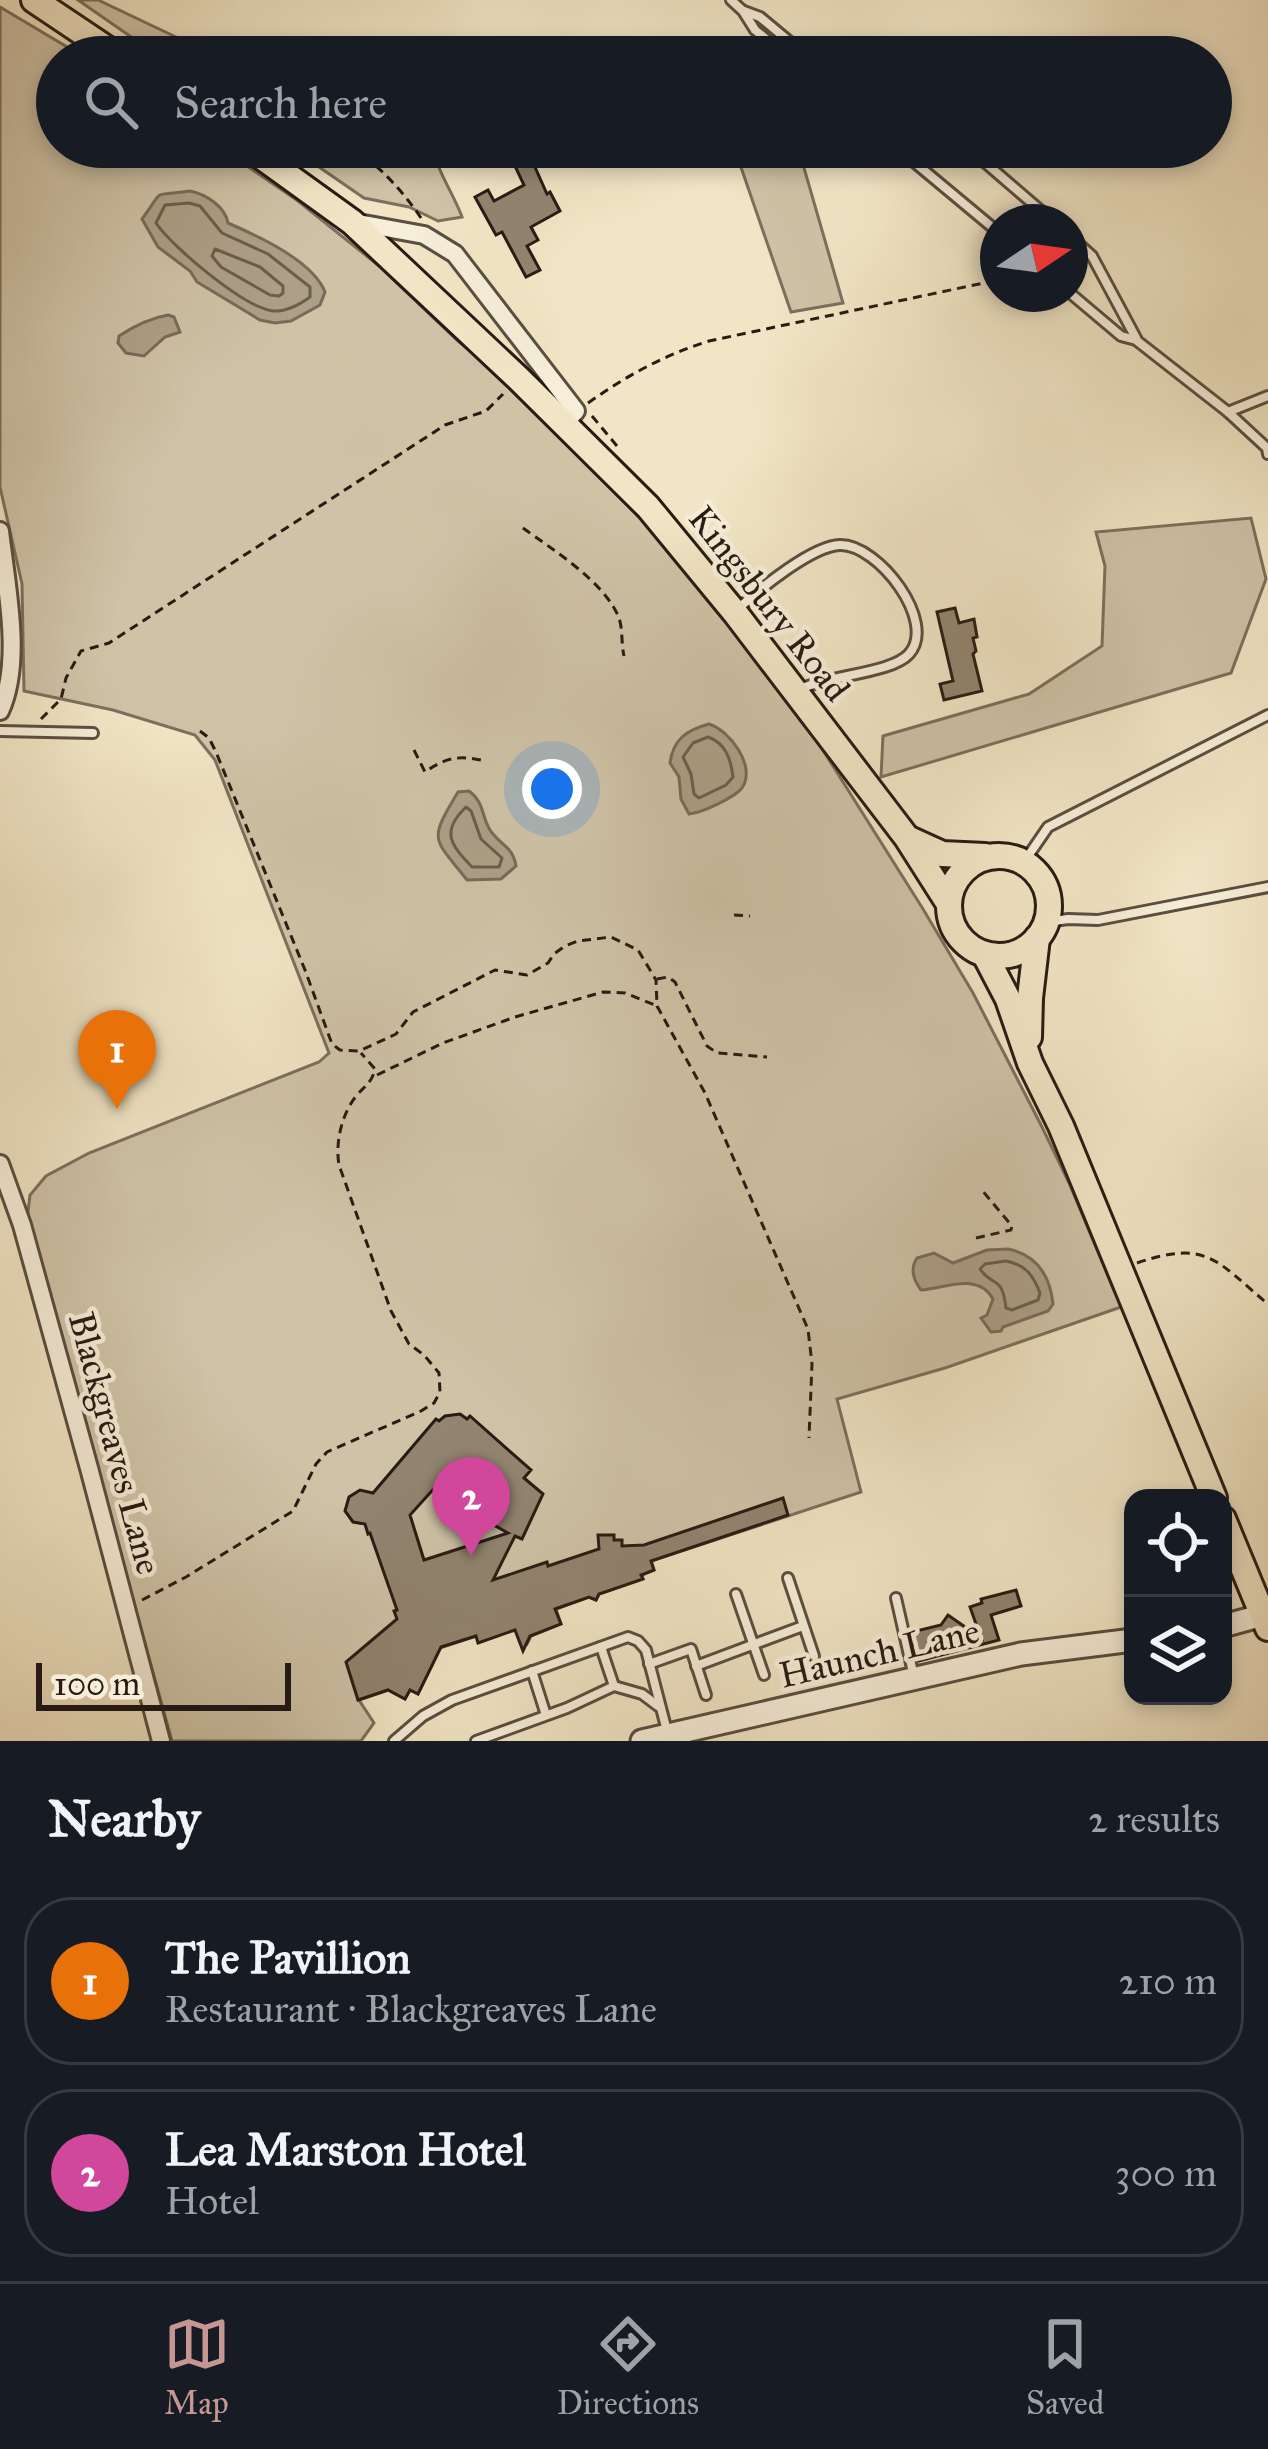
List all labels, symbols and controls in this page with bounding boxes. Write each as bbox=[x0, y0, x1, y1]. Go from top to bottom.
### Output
search box bbox=[36, 36, 1232, 168]
icon: search bbox=[78, 69, 144, 135]
text: Search here bbox=[174, 75, 387, 130]
north arrow bbox=[980, 204, 1088, 312]
street label: Kingsbury Road bbox=[679, 497, 859, 710]
your location bbox=[522, 759, 582, 819]
pin: 1 bbox=[78, 1010, 156, 1109]
street label: Blackgreaves Lane bbox=[59, 1307, 171, 1579]
pin: 2 bbox=[432, 1457, 510, 1556]
map controls bbox=[1124, 1489, 1232, 1705]
button: locate bbox=[1124, 1489, 1232, 1597]
button: layers bbox=[1124, 1597, 1232, 1705]
street label: Haunch Lane bbox=[775, 1609, 984, 1697]
scale bar bbox=[36, 1657, 291, 1710]
text: 100 m bbox=[54, 1664, 140, 1704]
text: Nearby bbox=[48, 1788, 200, 1850]
text: 2 results bbox=[1088, 1795, 1220, 1843]
text: The Pavillion bbox=[165, 1930, 411, 1985]
text: 1 bbox=[82, 1957, 98, 2005]
text: 210 m bbox=[1119, 1957, 1217, 2005]
text: Restaurant · Blackgreaves Lane bbox=[165, 1985, 657, 2033]
text: Lea Marston Hotel bbox=[165, 2122, 526, 2177]
text: 2 bbox=[80, 2149, 100, 2197]
text: 300 m bbox=[1115, 2149, 1217, 2197]
text: Hotel bbox=[165, 2177, 259, 2225]
tab: Map bbox=[164, 2311, 230, 2423]
tab: Directions bbox=[557, 2311, 699, 2423]
tab: Saved bbox=[1026, 2311, 1104, 2423]

